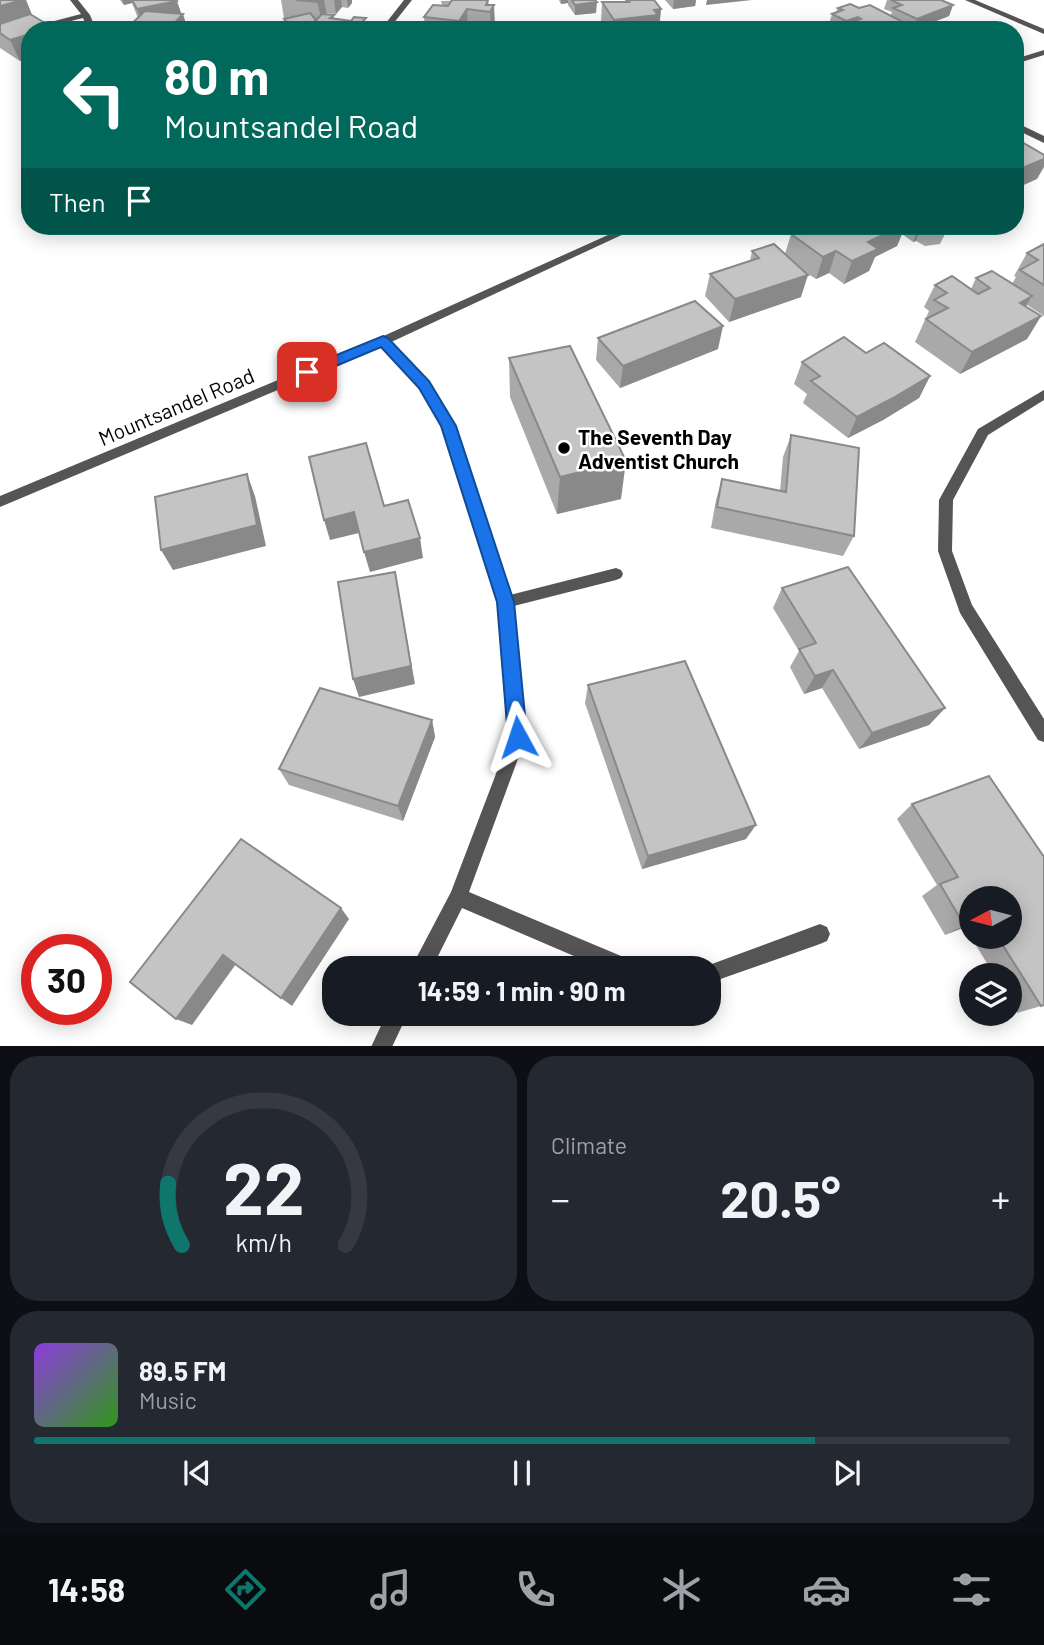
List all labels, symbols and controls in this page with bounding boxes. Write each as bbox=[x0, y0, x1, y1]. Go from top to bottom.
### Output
text: 80 m bbox=[164, 46, 269, 105]
icon: left bbox=[49, 49, 140, 140]
text: Mountsandel Road bbox=[164, 106, 418, 144]
icon: arrive bbox=[120, 182, 158, 220]
text: Then bbox=[49, 186, 106, 217]
pin bbox=[277, 342, 337, 402]
icon: arrive bbox=[288, 353, 326, 391]
street label: Mountsandel Road bbox=[94, 362, 258, 450]
place label: The Seventh Day Adventist Church bbox=[578, 424, 739, 473]
marker: The Seventh Day Adventist Church bbox=[556, 440, 572, 456]
position arrow bbox=[481, 700, 555, 774]
north arrow bbox=[959, 886, 1022, 948]
map controls bbox=[959, 886, 1022, 1026]
speed limit sign: 30 bbox=[21, 934, 112, 1025]
button: layers bbox=[959, 963, 1022, 1026]
text: 14:59 · 1 min · 90 m bbox=[418, 975, 625, 1006]
text: Climate bbox=[551, 1131, 627, 1159]
text: 22 bbox=[223, 1142, 304, 1230]
text: 20.5° bbox=[720, 1166, 841, 1228]
text: − bbox=[551, 1175, 570, 1221]
text: + bbox=[991, 1175, 1010, 1221]
text: km/h bbox=[235, 1226, 292, 1256]
text: 89.5 FM bbox=[139, 1355, 226, 1386]
text: Music bbox=[139, 1386, 197, 1414]
icon: previous bbox=[178, 1454, 216, 1492]
icon: pause bbox=[503, 1454, 541, 1492]
icon: next bbox=[828, 1454, 866, 1492]
icon: directions bbox=[221, 1565, 270, 1614]
icon: music bbox=[366, 1565, 415, 1614]
icon: phone bbox=[511, 1565, 560, 1614]
icon: climate bbox=[657, 1565, 706, 1614]
icon: car bbox=[802, 1565, 851, 1614]
icon: filters bbox=[947, 1565, 996, 1614]
text: 14:58 bbox=[48, 1570, 125, 1608]

